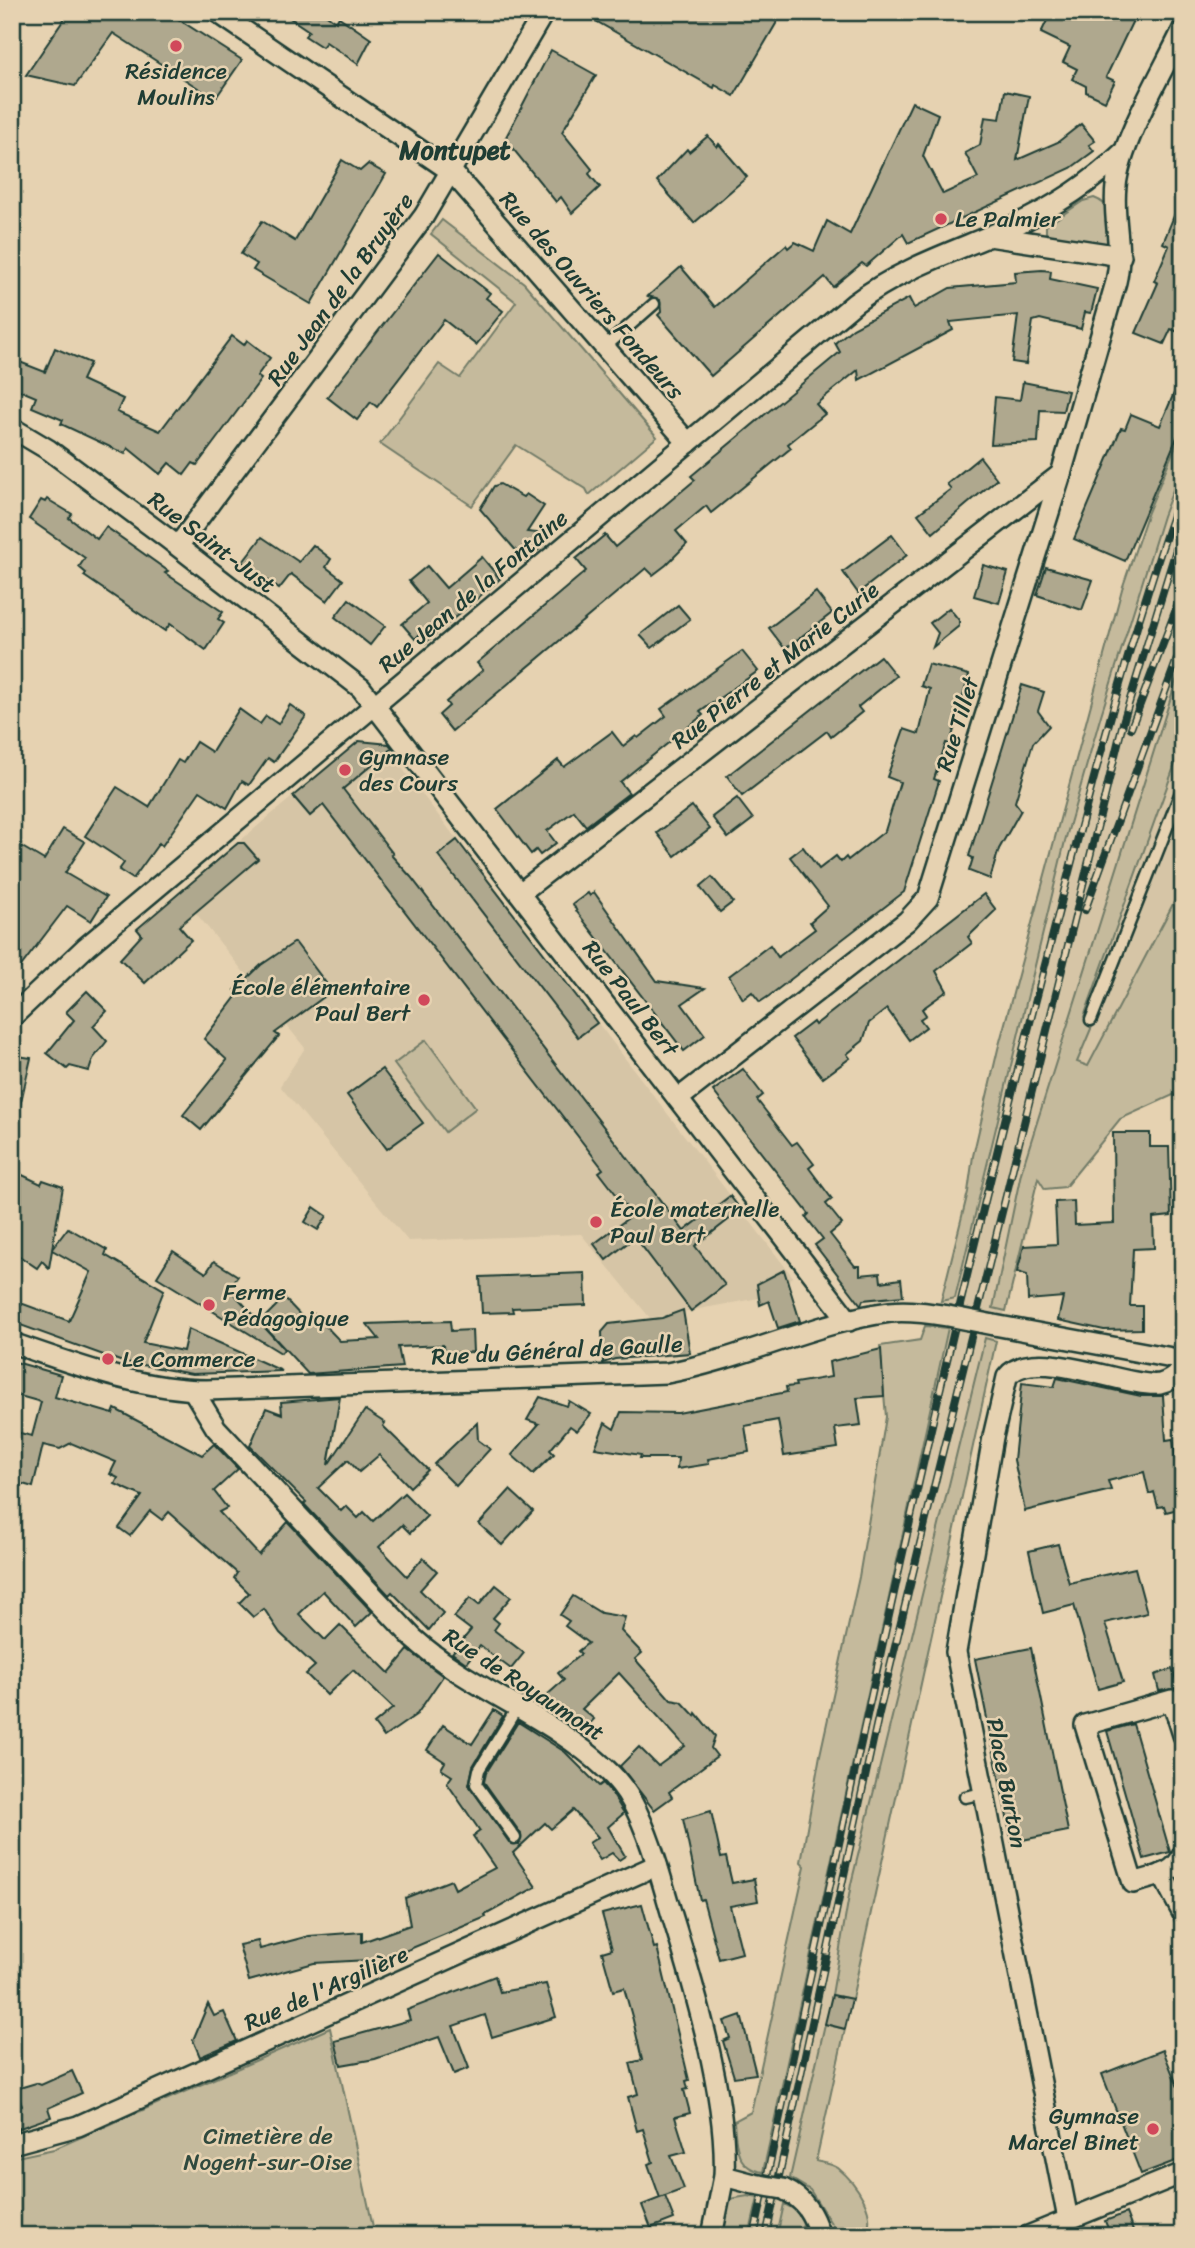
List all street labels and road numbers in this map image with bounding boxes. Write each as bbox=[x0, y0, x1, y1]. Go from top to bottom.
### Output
street label: Rue des Ouvriers Fondeurs bbox=[489, 181, 695, 410]
street label: Rue Jean de la Bruyère bbox=[256, 184, 425, 395]
street label: Rue Saint-Just bbox=[139, 480, 285, 605]
street label: Rue Jean de la Fontaine bbox=[369, 499, 578, 684]
street label: Rue Pierre et Marie Curie bbox=[662, 571, 889, 760]
street label: Rue Tillet bbox=[924, 670, 992, 776]
street label: Rue Paul Bert bbox=[572, 931, 691, 1067]
street label: Rue du Général de Gaulle bbox=[430, 1323, 684, 1378]
street label: Rue de Royaumont bbox=[434, 1616, 613, 1752]
street label: Place Burton bbox=[974, 1714, 1039, 1852]
street label: Rue de l'Argilière bbox=[237, 1934, 415, 2043]

